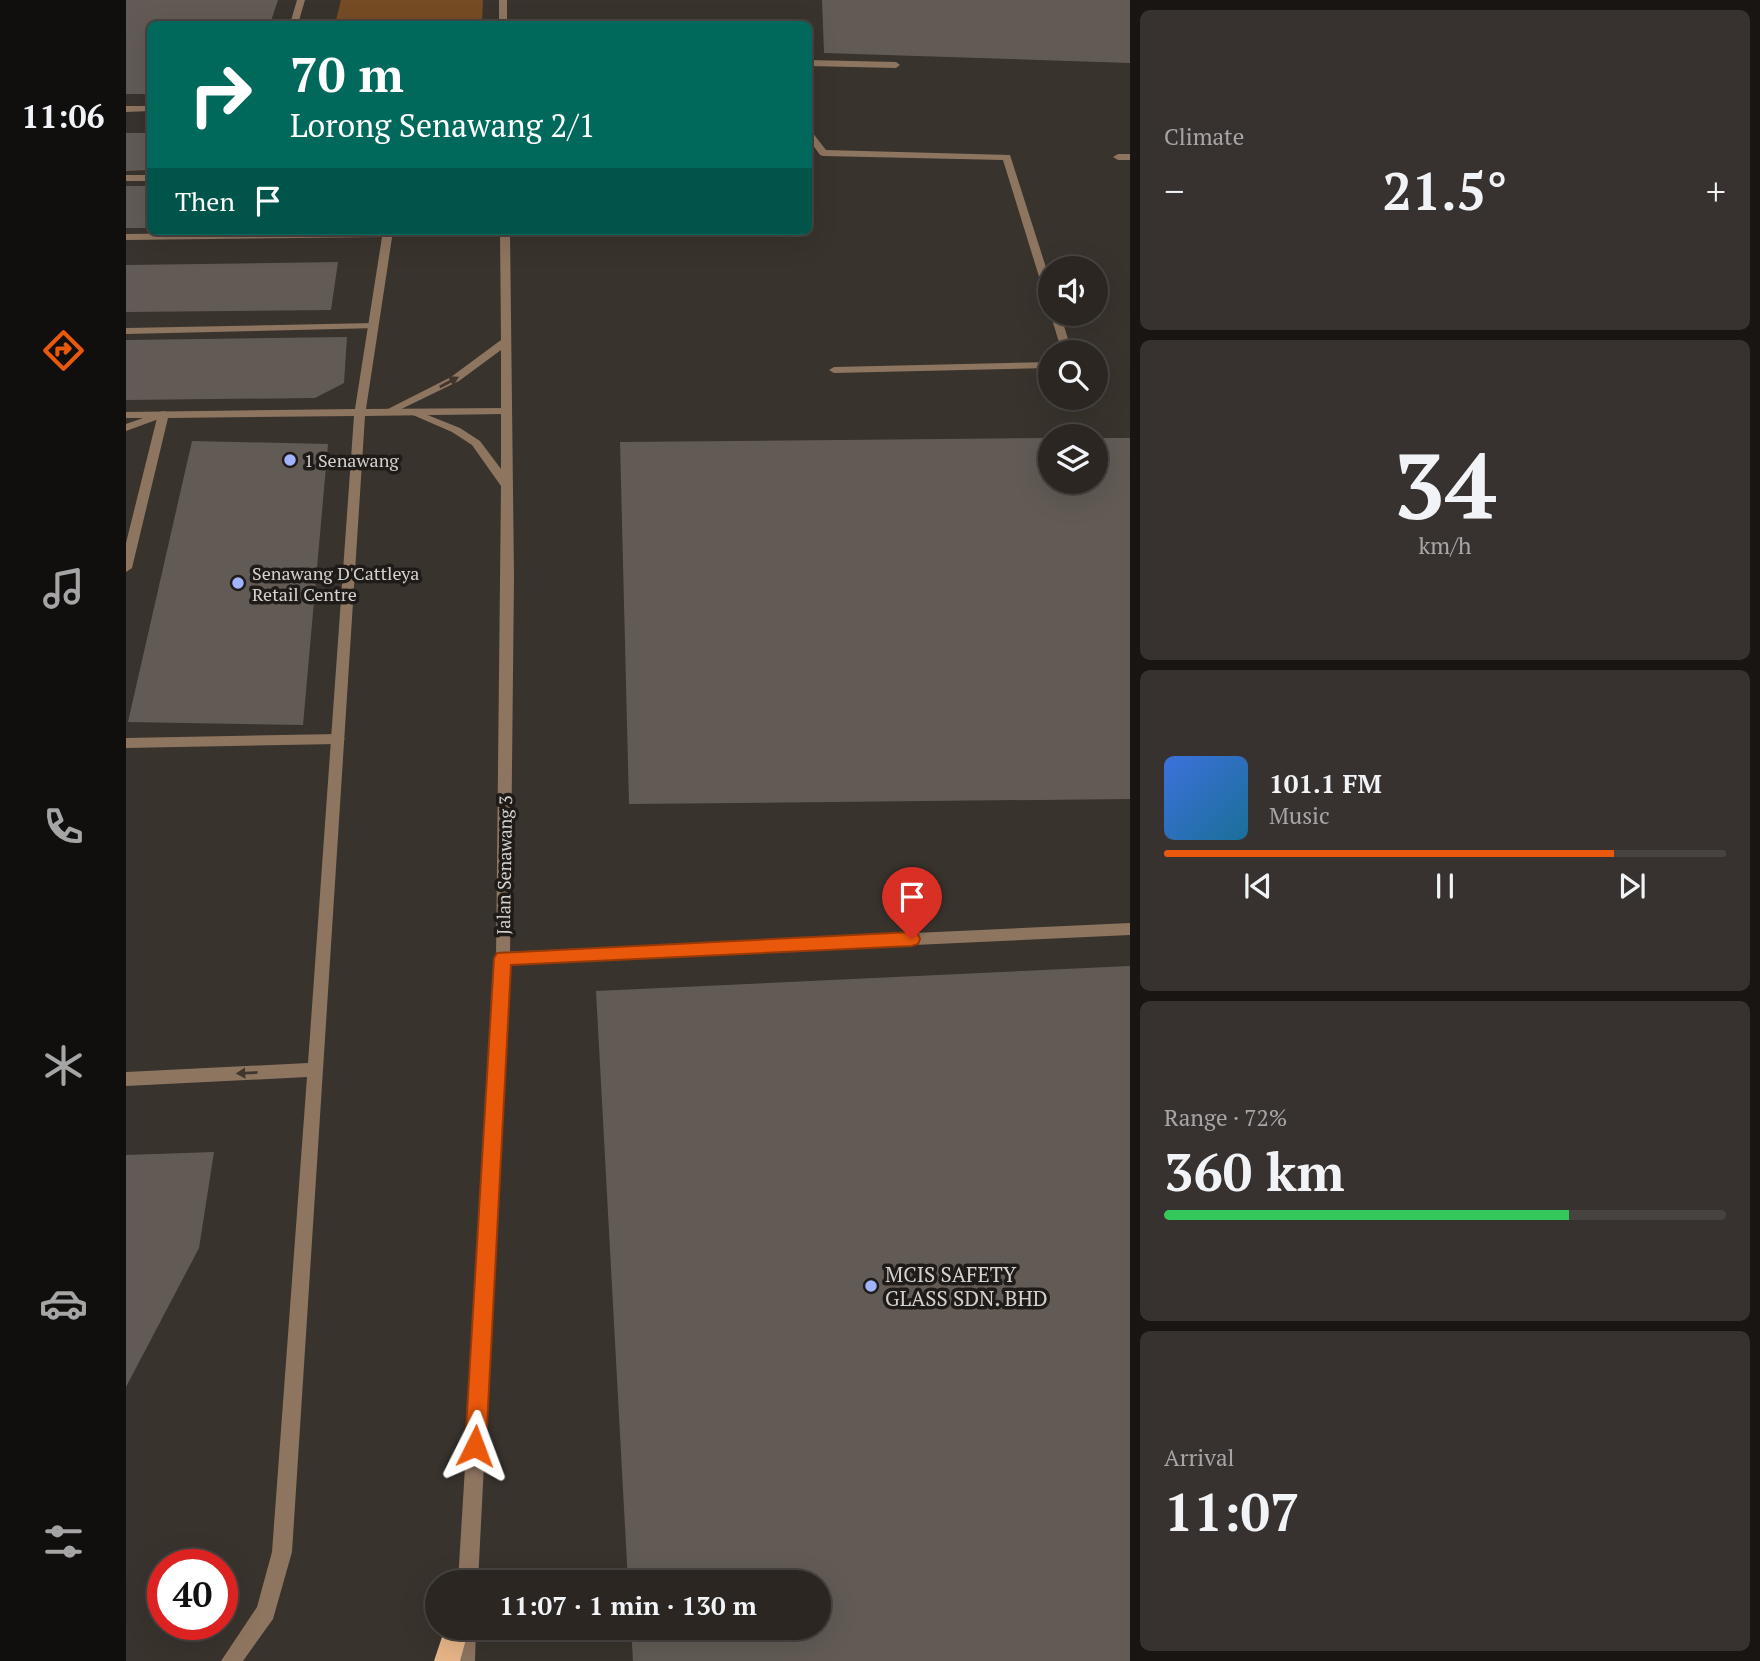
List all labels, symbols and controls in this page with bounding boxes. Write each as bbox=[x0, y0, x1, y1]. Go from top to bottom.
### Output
text: 70 m bbox=[290, 41, 404, 106]
icon: right bbox=[175, 49, 266, 140]
text: 11:06 bbox=[21, 95, 105, 137]
text: Lorong Senawang 2/1 bbox=[290, 104, 595, 146]
text: Climate bbox=[1164, 121, 1244, 152]
text: 21.5° bbox=[1382, 156, 1508, 225]
text: − bbox=[1164, 166, 1184, 216]
text: + bbox=[1706, 166, 1726, 216]
icon: arrive bbox=[249, 182, 287, 220]
text: Then bbox=[175, 184, 235, 218]
map controls bbox=[1038, 256, 1108, 494]
button: sound bbox=[1038, 256, 1108, 326]
icon: directions bbox=[39, 326, 88, 375]
button: search bbox=[1038, 340, 1108, 410]
one-way arrow bbox=[439, 376, 458, 388]
button: layers bbox=[1038, 424, 1108, 494]
text: 34 bbox=[1394, 424, 1496, 545]
place label: 1 Senawang bbox=[304, 448, 399, 472]
marker: 1 Senawang bbox=[282, 452, 298, 468]
text: km/h bbox=[1418, 530, 1472, 561]
place label: Senawang D'Cattleya Retail Centre bbox=[252, 561, 419, 606]
icon: music bbox=[39, 564, 88, 613]
marker: Senawang D'Cattleya Retail Centre bbox=[230, 575, 246, 591]
text: 101.1 FM bbox=[1269, 766, 1382, 800]
street label: Jalan Senawang 3 bbox=[491, 795, 517, 935]
text: Music bbox=[1269, 800, 1330, 831]
icon: phone bbox=[39, 802, 88, 851]
pin bbox=[882, 867, 942, 939]
icon: previous bbox=[1239, 867, 1277, 905]
icon: pause bbox=[1426, 867, 1464, 905]
icon: next bbox=[1613, 867, 1651, 905]
icon: arrive bbox=[893, 878, 931, 916]
icon: climate bbox=[39, 1041, 88, 1090]
one-way arrow bbox=[235, 1068, 257, 1079]
text: Range · 72% bbox=[1164, 1102, 1287, 1133]
text: 360 km bbox=[1164, 1137, 1345, 1206]
place label: MCIS SAFETY GLASS SDN. BHD bbox=[885, 1260, 1048, 1312]
marker: MCIS SAFETY GLASS SDN. BHD bbox=[863, 1278, 879, 1294]
icon: car bbox=[39, 1279, 88, 1328]
position arrow bbox=[438, 1409, 512, 1483]
text: Arrival bbox=[1164, 1442, 1235, 1473]
text: 11:07 bbox=[1164, 1477, 1299, 1546]
icon: filters bbox=[39, 1517, 88, 1566]
speed limit sign: 40 bbox=[147, 1549, 238, 1640]
text: 11:07 · 1 min · 130 m bbox=[499, 1588, 757, 1622]

